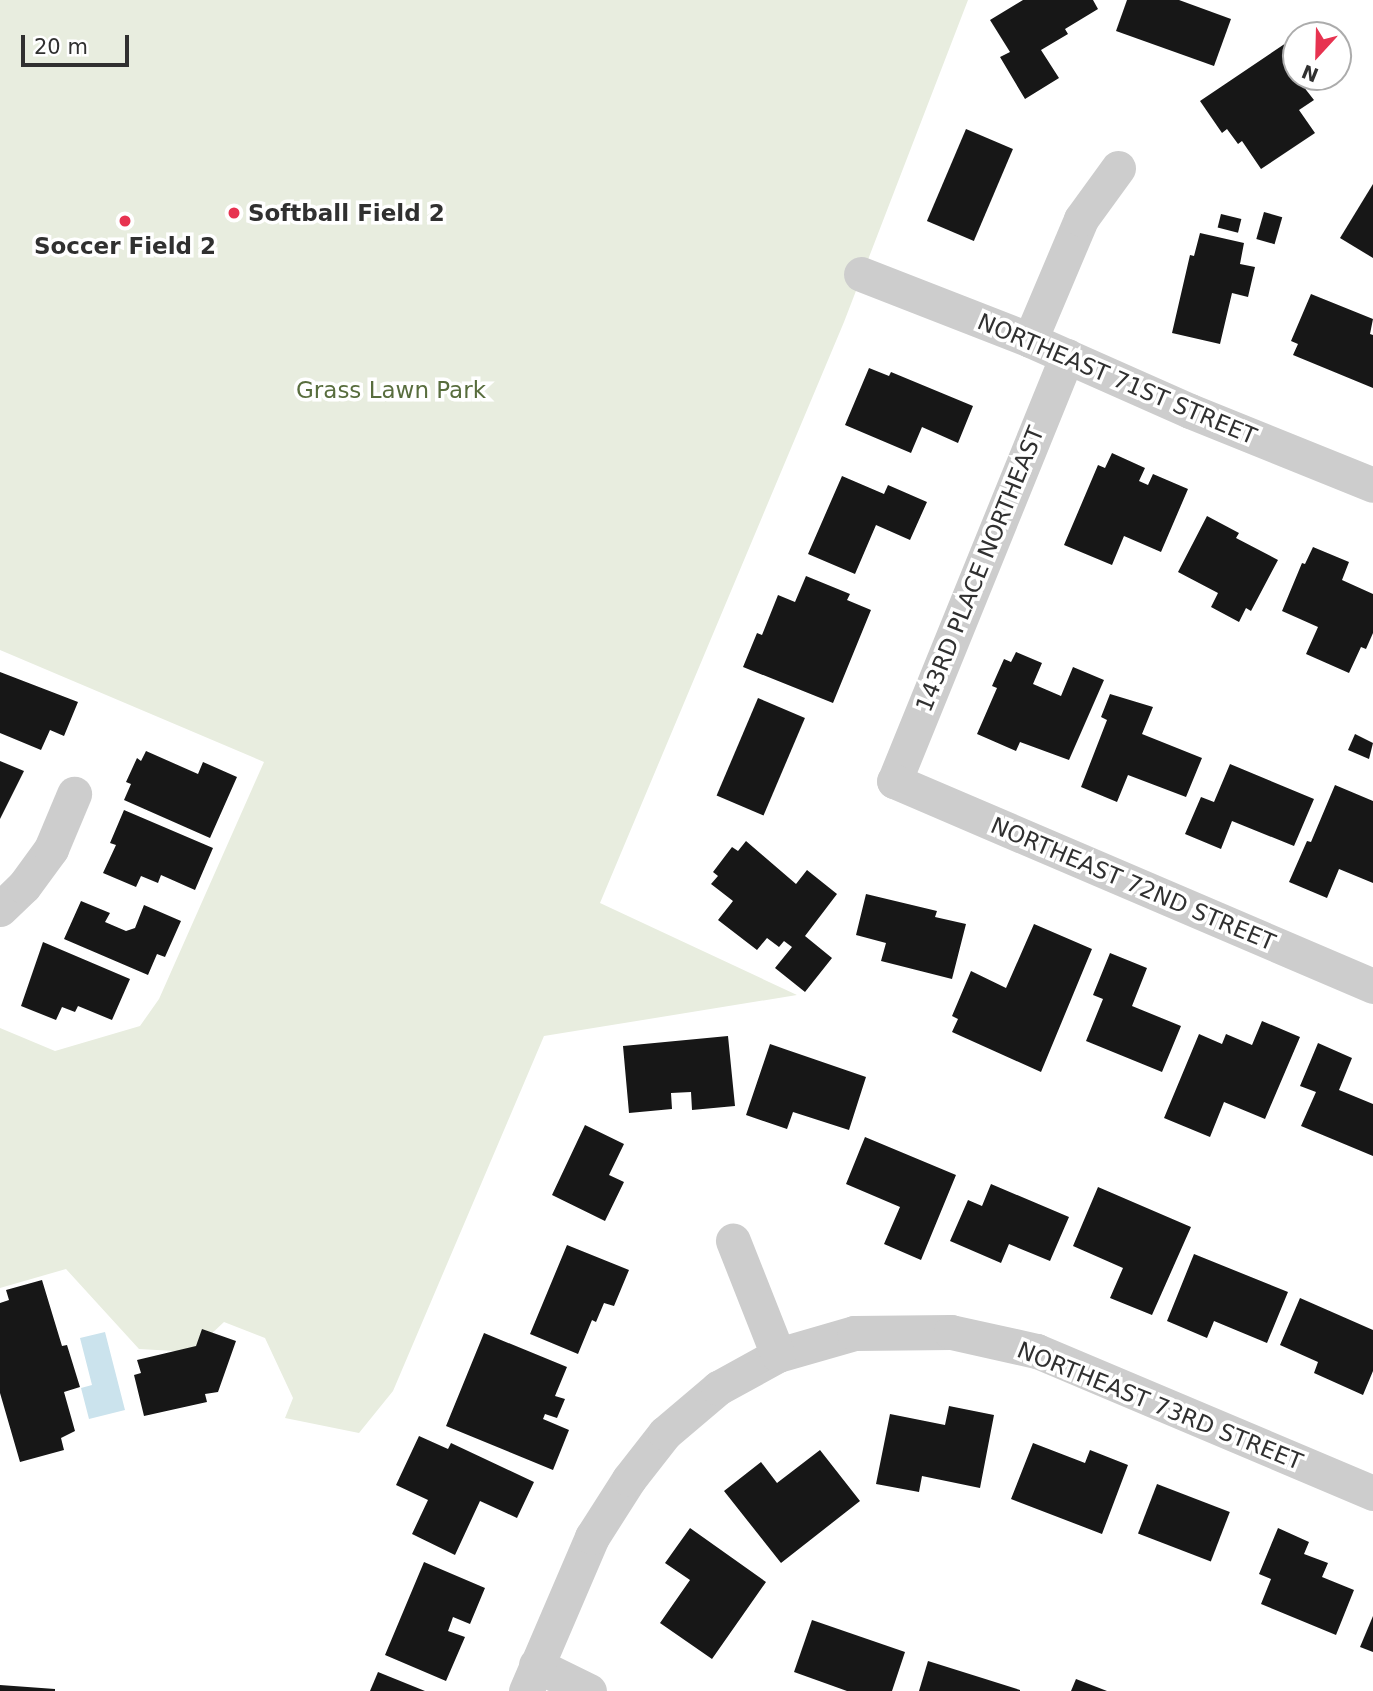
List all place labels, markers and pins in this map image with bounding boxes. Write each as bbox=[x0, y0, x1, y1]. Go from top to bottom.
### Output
place label: Softball Field 2 bbox=[248, 199, 445, 227]
marker: Softball Field 2 bbox=[226, 205, 242, 221]
marker: Soccer Field 2 bbox=[117, 213, 133, 229]
place label: Soccer Field 2 bbox=[34, 232, 216, 260]

